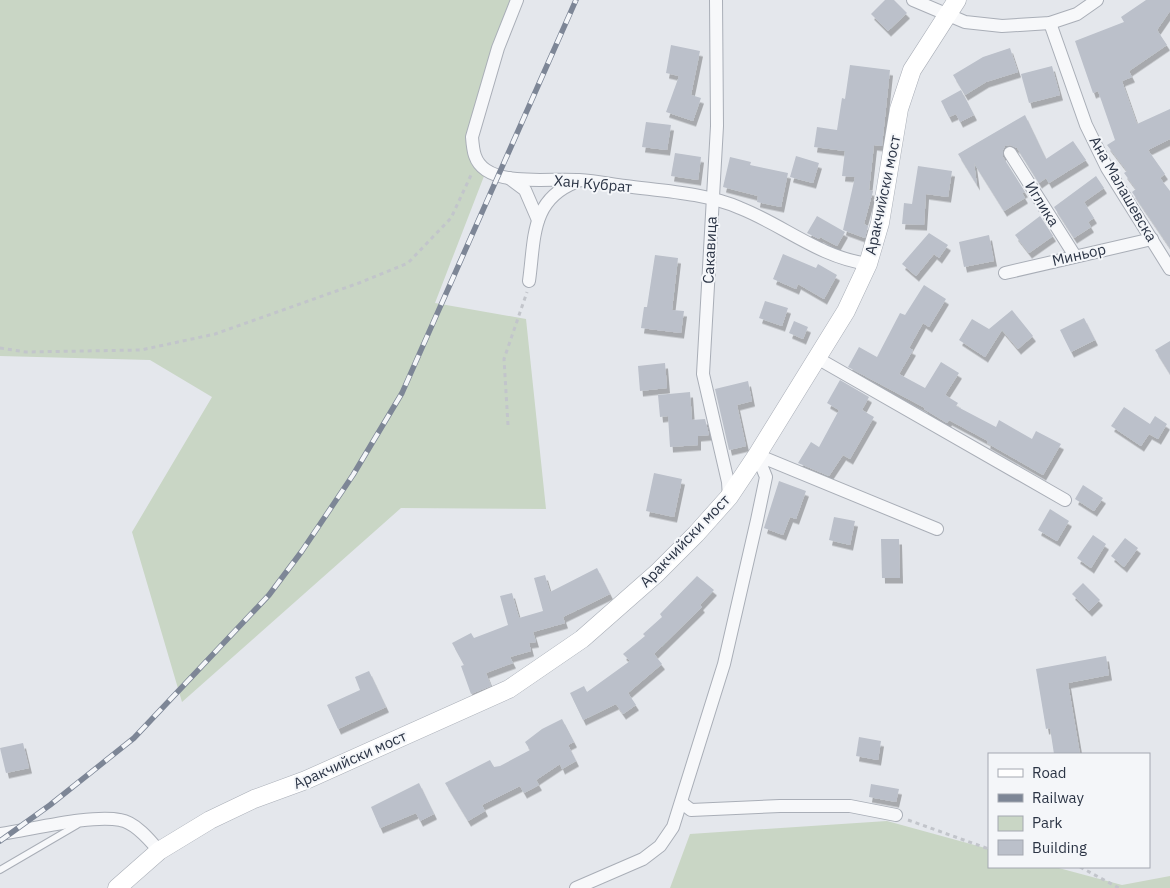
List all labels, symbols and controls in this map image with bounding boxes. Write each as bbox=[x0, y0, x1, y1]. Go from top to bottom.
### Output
street label: Ана Малашевска bbox=[1085, 132, 1161, 245]
street label: Аракчийски мост bbox=[861, 133, 904, 256]
street label: Хан Кубрат bbox=[553, 171, 633, 196]
street label: Иглика bbox=[1021, 177, 1064, 230]
street label: Сакавица bbox=[698, 216, 721, 284]
street label: Миньор bbox=[1050, 239, 1108, 270]
street label: Аракчийски мост bbox=[635, 490, 734, 591]
street label: Аракчийски мост bbox=[290, 726, 409, 793]
legend bbox=[988, 753, 1150, 868]
text: Road bbox=[1032, 763, 1067, 782]
text: Railway bbox=[1032, 788, 1085, 807]
text: Park bbox=[1032, 813, 1062, 832]
text: Building bbox=[1032, 838, 1087, 857]

